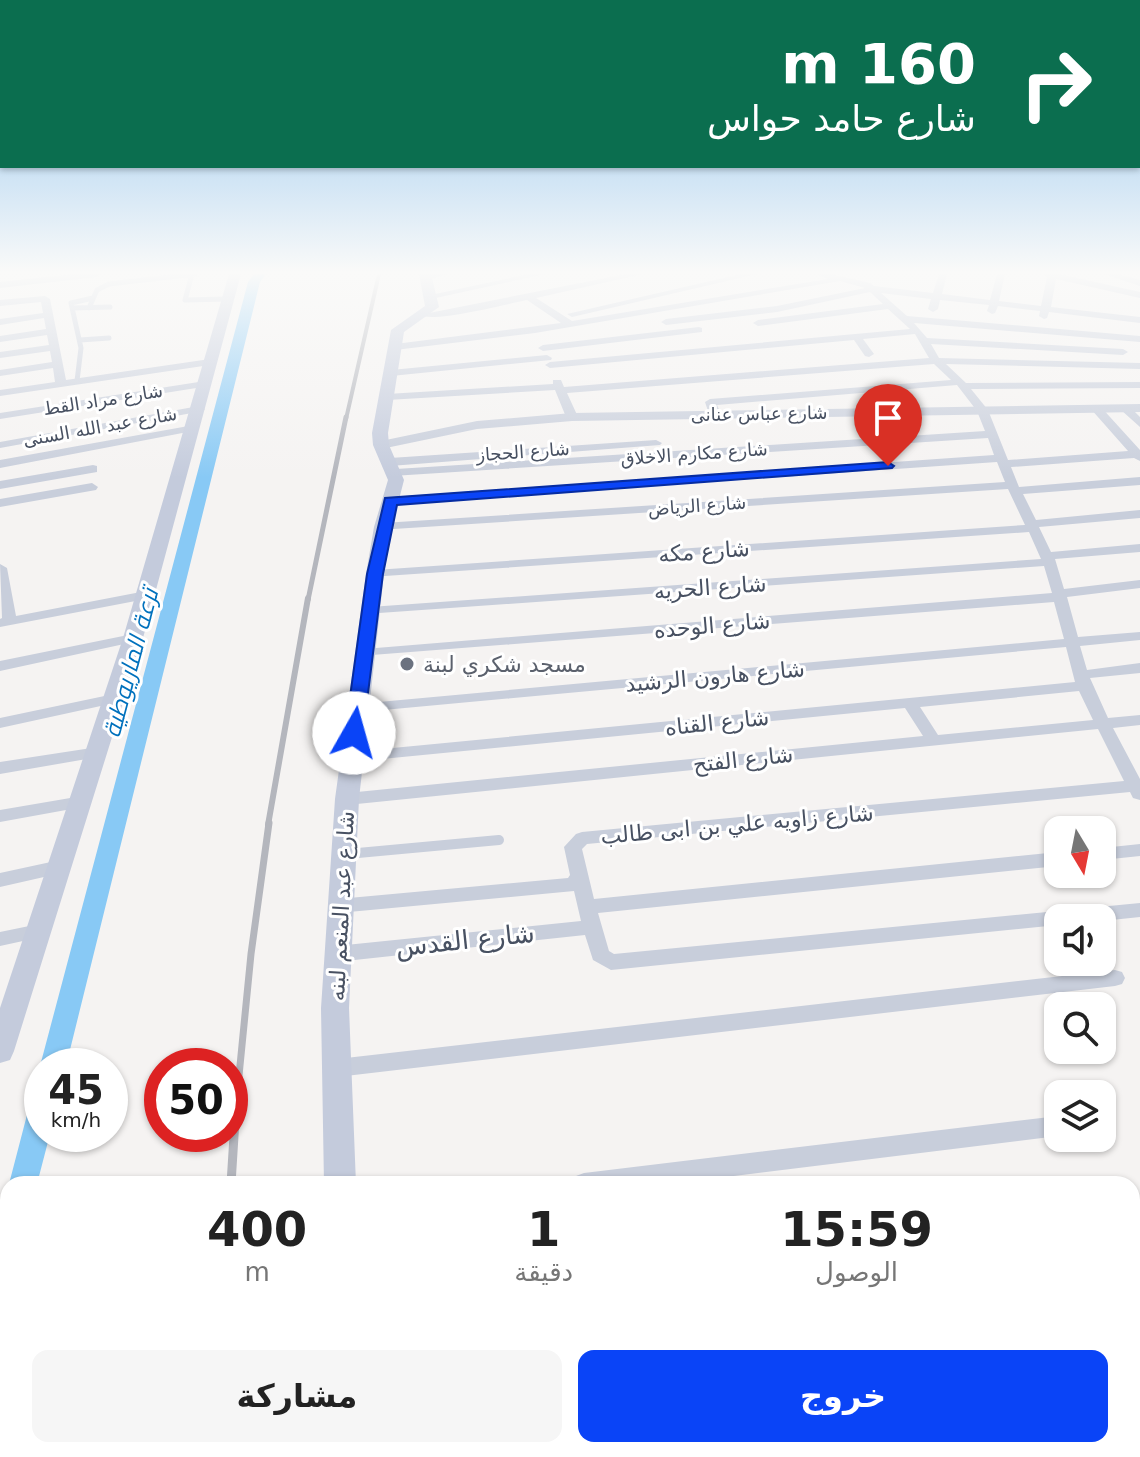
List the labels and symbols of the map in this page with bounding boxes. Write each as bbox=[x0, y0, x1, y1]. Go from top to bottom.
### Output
street label: شارع مراد القط bbox=[42, 380, 164, 420]
pin bbox=[854, 384, 922, 466]
street label: شارع عباس عنانى bbox=[690, 402, 828, 426]
street label: شارع عبد الله السنى bbox=[21, 403, 179, 451]
street label: شارع الحجاز bbox=[475, 438, 570, 466]
street label: شارع مكارم الاخلاق bbox=[620, 438, 768, 470]
street label: شارع الرياض bbox=[647, 492, 747, 520]
street label: شارع مكه bbox=[657, 536, 751, 567]
street label: شارع الحريه bbox=[653, 571, 767, 604]
water label: ترعة الماريوطية bbox=[98, 581, 165, 740]
street label: شارع الوحده bbox=[653, 608, 771, 643]
place label: مسجد شكري لبنة bbox=[423, 652, 586, 677]
marker: مسجد شكري لبنة bbox=[398, 655, 416, 673]
street label: شارع هارون الرشيد bbox=[624, 656, 806, 697]
position arrow bbox=[312, 691, 396, 775]
street label: شارع القناه bbox=[664, 705, 770, 740]
street label: شارع الفتح bbox=[692, 742, 794, 777]
street label: شارع زاويه علي بن ابى طالب bbox=[600, 800, 875, 850]
street label: شارع عبد المنعم لبنه bbox=[324, 810, 360, 1002]
north arrow bbox=[1044, 816, 1116, 888]
street label: شارع القدس bbox=[394, 918, 536, 962]
speed limit sign: 50 bbox=[144, 1048, 248, 1152]

